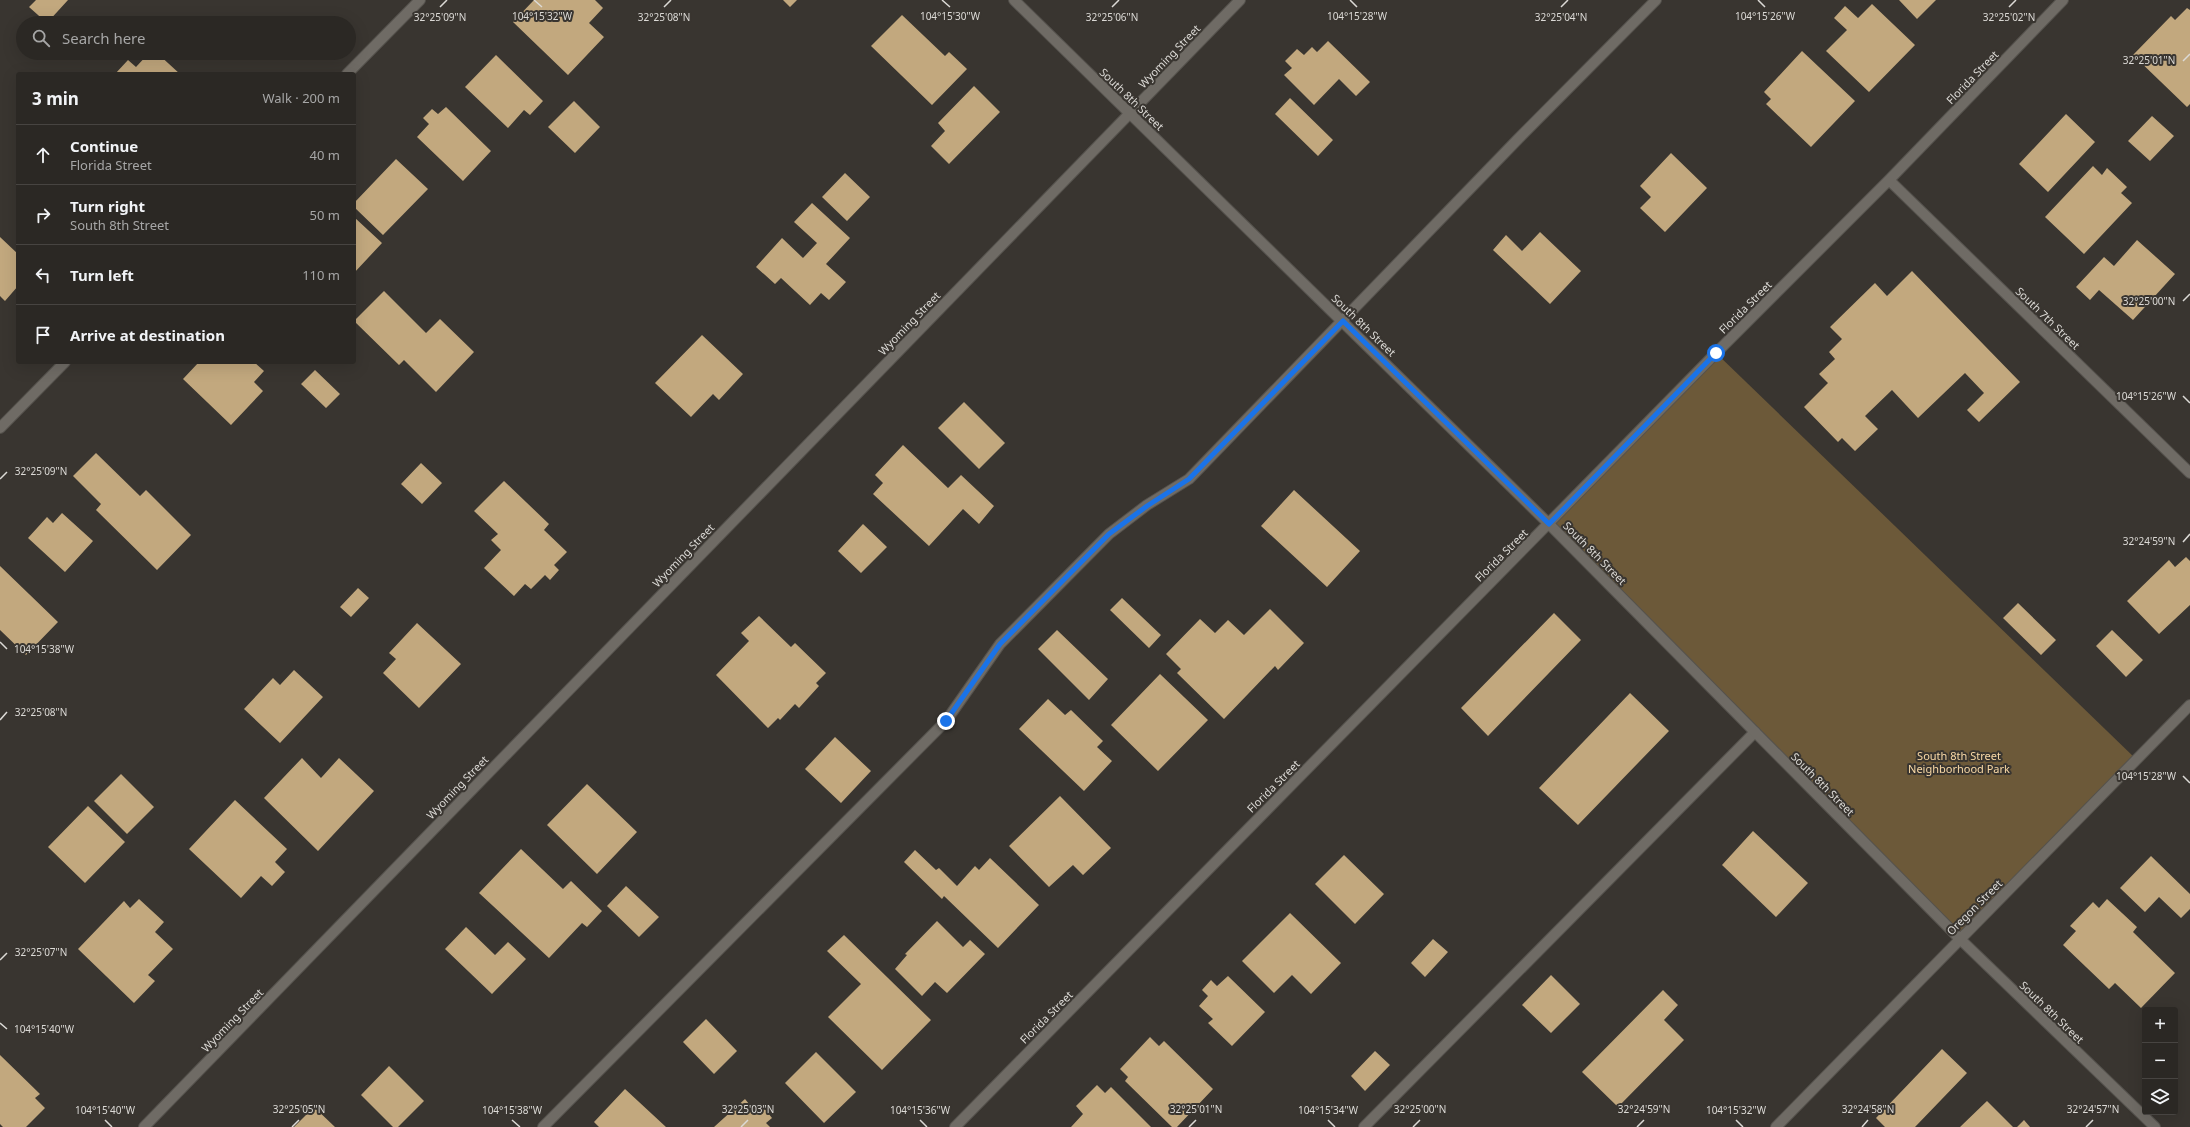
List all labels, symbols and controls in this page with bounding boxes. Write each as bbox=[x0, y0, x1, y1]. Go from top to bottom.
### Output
text: 104°15'32"W bbox=[512, 9, 573, 23]
text: 104°15'30"W bbox=[920, 9, 981, 23]
text: 104°15'28"W bbox=[1327, 9, 1388, 23]
text: 104°15'26"W bbox=[1735, 9, 1796, 23]
text: 32°25'09"N bbox=[414, 10, 466, 24]
text: 32°25'08"N bbox=[638, 10, 690, 24]
text: 32°25'06"N bbox=[1086, 10, 1138, 24]
text: 32°25'04"N bbox=[1535, 10, 1587, 24]
text: 32°25'02"N bbox=[1983, 10, 2035, 24]
search box bbox=[16, 16, 356, 60]
street label: Wyoming Street bbox=[1135, 21, 1203, 91]
icon: search bbox=[30, 27, 52, 49]
text: Search here bbox=[62, 28, 145, 48]
street label: Florida Street bbox=[1943, 47, 2001, 107]
text: 32°25'01"N bbox=[2123, 53, 2175, 67]
street label: South 8th Street bbox=[1097, 65, 1167, 134]
text: 3 min bbox=[32, 87, 79, 110]
text: Walk · 200 m bbox=[262, 89, 340, 107]
text: Continue bbox=[70, 136, 138, 156]
icon: ahead bbox=[32, 144, 54, 166]
text: 40 m bbox=[310, 146, 340, 164]
text: Florida Street bbox=[70, 156, 152, 174]
text: Turn right bbox=[70, 196, 145, 216]
icon: right bbox=[32, 204, 54, 226]
text: 50 m bbox=[310, 206, 340, 224]
text: South 8th Street bbox=[70, 216, 169, 234]
icon: left bbox=[32, 264, 54, 286]
text: Turn left bbox=[70, 265, 134, 285]
text: 110 m bbox=[302, 266, 340, 284]
street label: Florida Street bbox=[1715, 277, 1775, 337]
street label: South 7th Street bbox=[2013, 284, 2083, 353]
street label: Wyoming Street bbox=[875, 288, 943, 358]
street label: South 8th Street bbox=[1329, 291, 1399, 360]
text: 32°25'00"N bbox=[2123, 294, 2175, 308]
icon: arrive bbox=[32, 324, 54, 346]
text: Arrive at destination bbox=[70, 325, 225, 345]
route start bbox=[1707, 344, 1725, 362]
text: 104°15'26"W bbox=[2116, 389, 2177, 403]
text: 32°25'09"N bbox=[15, 464, 67, 478]
street label: South 8th Street bbox=[1560, 518, 1630, 588]
street label: Wyoming Street bbox=[649, 520, 717, 590]
street label: Florida Street bbox=[1471, 525, 1531, 585]
text: 32°24'59"N bbox=[2123, 534, 2175, 548]
text: 104°15'38"W bbox=[14, 642, 75, 656]
text: 32°25'08"N bbox=[15, 705, 67, 719]
route end bbox=[937, 712, 955, 730]
park label: South 8th Street Neighborhood Park bbox=[1908, 748, 2010, 776]
street label: South 8th Street bbox=[1788, 749, 1858, 819]
street label: Wyoming Street bbox=[423, 752, 491, 822]
street label: Florida Street bbox=[1243, 756, 1303, 816]
text: 104°15'28"W bbox=[2116, 769, 2177, 783]
street label: Oregon Street bbox=[1943, 876, 2005, 938]
text: 32°25'07"N bbox=[15, 945, 67, 959]
street label: South 8th Street bbox=[2017, 978, 2087, 1047]
street label: Wyoming Street bbox=[198, 985, 266, 1055]
street label: Florida Street bbox=[1016, 987, 1076, 1047]
map controls bbox=[2142, 1007, 2178, 1115]
button: + bbox=[2142, 1007, 2178, 1043]
text: 104°15'40"W bbox=[14, 1022, 75, 1036]
button: − bbox=[2142, 1043, 2178, 1079]
button: layers bbox=[2142, 1079, 2178, 1115]
text: 32°25'05"N bbox=[273, 1102, 325, 1116]
text: 32°25'03"N bbox=[722, 1102, 774, 1116]
text: 32°25'01"N bbox=[1170, 1102, 1222, 1116]
text: 32°25'00"N bbox=[1394, 1102, 1446, 1116]
text: 32°24'59"N bbox=[1618, 1102, 1670, 1116]
text: 32°24'58"N bbox=[1842, 1102, 1894, 1116]
text: 32°24'57"N bbox=[2067, 1102, 2119, 1116]
text: 104°15'40"W bbox=[75, 1103, 136, 1117]
text: 104°15'38"W bbox=[482, 1103, 543, 1117]
text: 104°15'36"W bbox=[890, 1103, 951, 1117]
text: 104°15'34"W bbox=[1298, 1103, 1359, 1117]
text: 104°15'32"W bbox=[1706, 1103, 1767, 1117]

